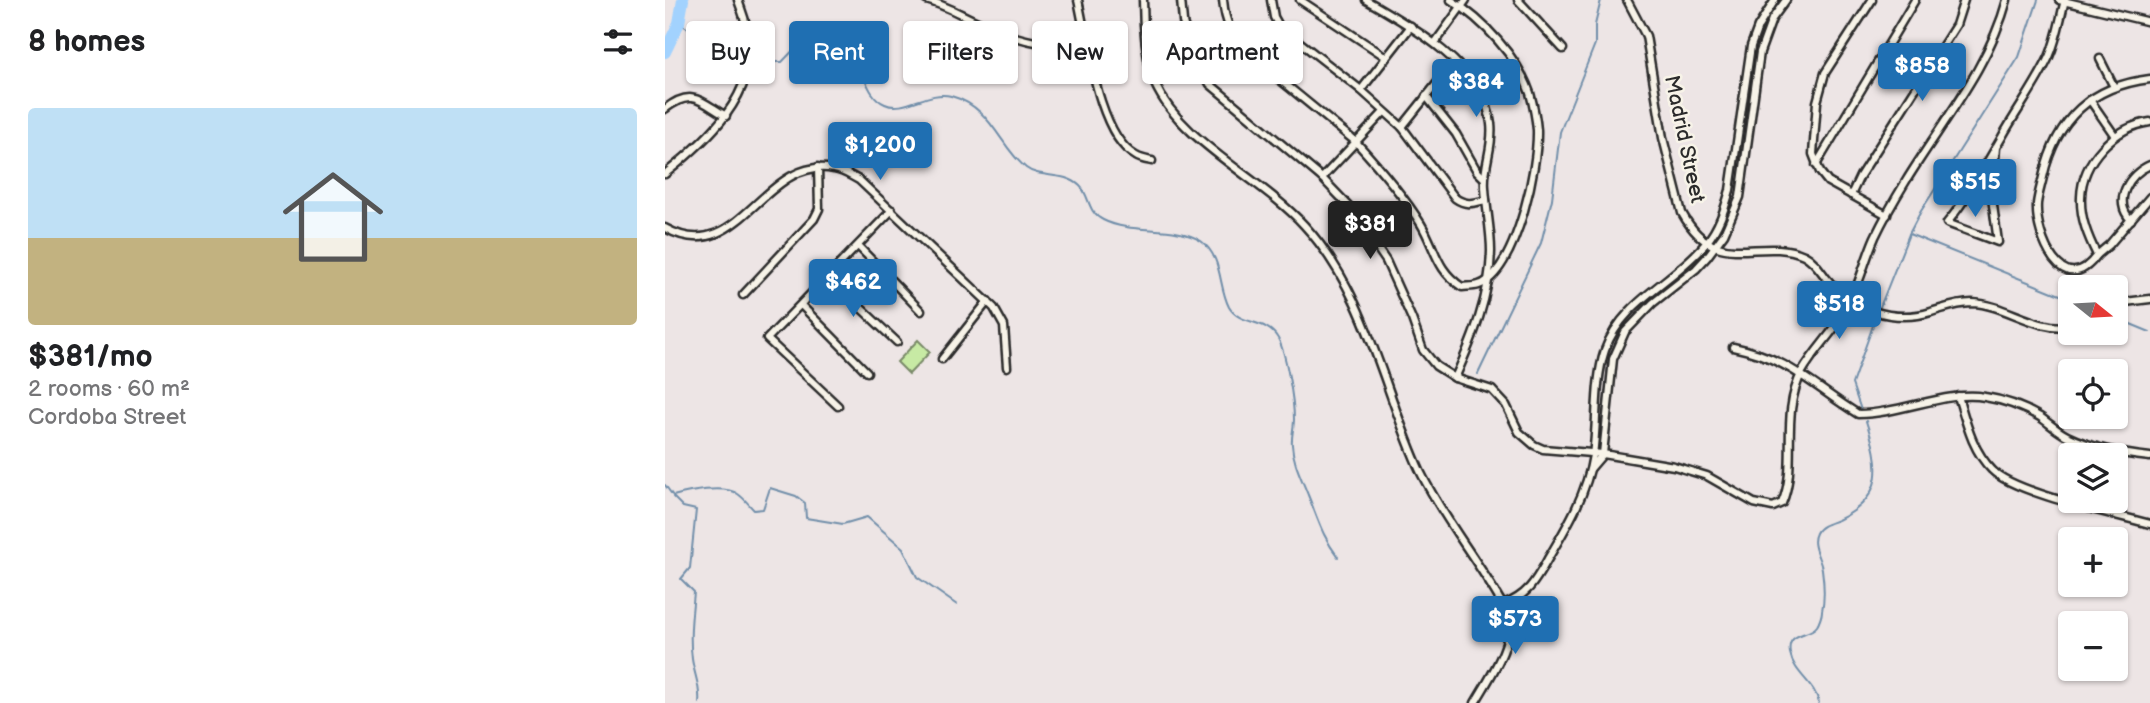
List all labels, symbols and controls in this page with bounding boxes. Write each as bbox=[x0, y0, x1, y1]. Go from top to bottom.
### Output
chip: Buy bbox=[686, 21, 775, 84]
chip: Rent bbox=[789, 21, 889, 84]
chip: Filters bbox=[903, 21, 1018, 84]
chip: New bbox=[1032, 21, 1128, 84]
chip: Apartment bbox=[1142, 21, 1303, 84]
icon: filters bbox=[599, 23, 637, 61]
text: 8 homes bbox=[28, 24, 145, 60]
pin: $858 bbox=[1881, 43, 1963, 103]
text: $858 bbox=[1894, 52, 1950, 80]
pin: $384 bbox=[1435, 60, 1517, 119]
text: $384 bbox=[1448, 68, 1504, 96]
street label: Madrid Street bbox=[1659, 73, 1710, 206]
pin: $1,200 bbox=[823, 122, 937, 182]
text: $1,200 bbox=[844, 131, 916, 159]
icon: home bbox=[270, 154, 396, 280]
pin: $515 bbox=[1934, 160, 2016, 219]
text: $515 bbox=[1949, 168, 2001, 196]
pin: $381 bbox=[1329, 202, 1411, 261]
text: $381 bbox=[1344, 210, 1396, 238]
pin: $462 bbox=[812, 260, 894, 319]
text: $462 bbox=[825, 268, 881, 296]
north arrow bbox=[2058, 275, 2128, 345]
map controls bbox=[2058, 275, 2128, 681]
pin: $518 bbox=[1798, 282, 1880, 341]
text: $518 bbox=[1813, 290, 1865, 318]
text: $381/mo bbox=[28, 339, 153, 375]
button: locate bbox=[2058, 359, 2128, 429]
text: 2 rooms · 60 m² bbox=[28, 375, 190, 403]
text: Cordoba Street bbox=[28, 403, 186, 431]
button: layers bbox=[2058, 443, 2128, 513]
button: + bbox=[2058, 527, 2128, 597]
pin: $573 bbox=[1474, 596, 1556, 656]
text: $573 bbox=[1488, 605, 1542, 633]
button: − bbox=[2058, 611, 2128, 681]

